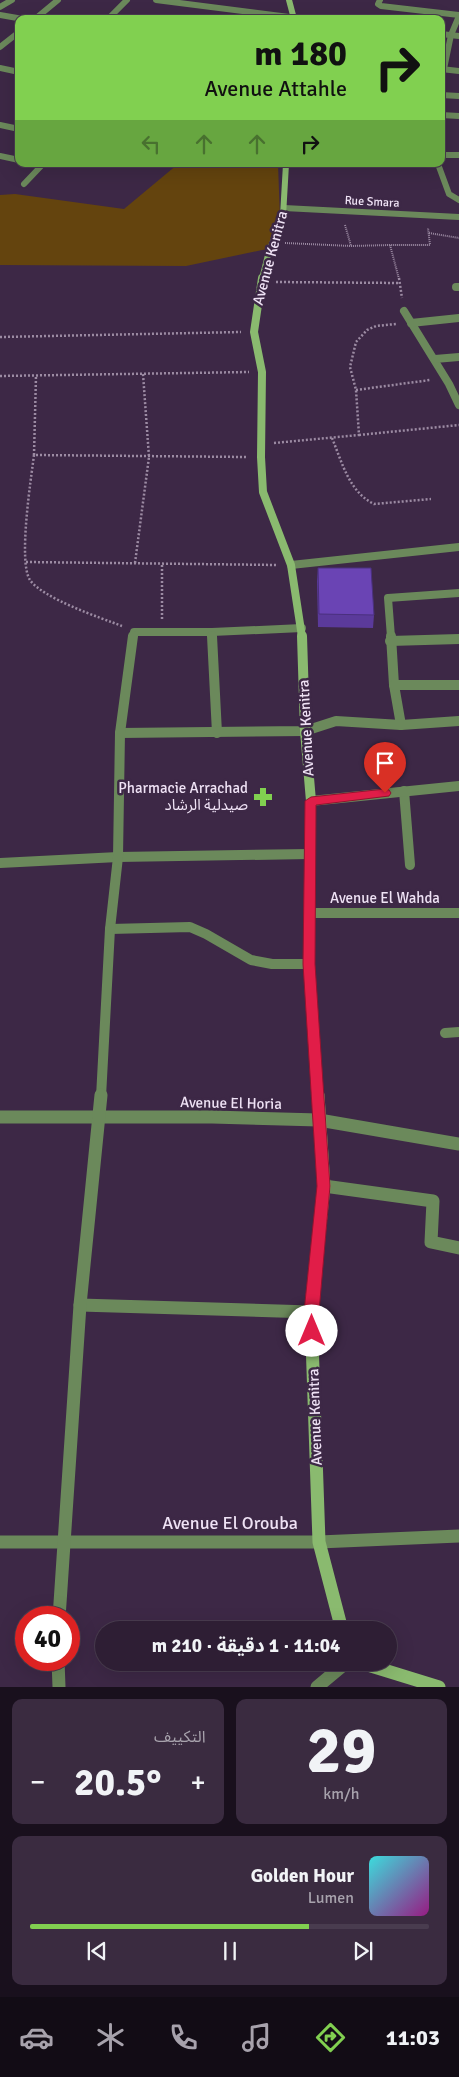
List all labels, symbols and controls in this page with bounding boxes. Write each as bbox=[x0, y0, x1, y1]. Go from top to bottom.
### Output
text: 180 m bbox=[254, 32, 347, 75]
icon: right bbox=[365, 35, 430, 100]
text: Avenue Attahle bbox=[204, 75, 347, 102]
icon: left bbox=[137, 130, 165, 158]
icon: ahead bbox=[190, 130, 218, 158]
icon: ahead bbox=[243, 130, 271, 158]
icon: right bbox=[296, 130, 324, 158]
street label: Rue Smara bbox=[344, 193, 400, 211]
street label: Avenue Kenitra bbox=[249, 209, 291, 307]
street label: Avenue Kenitra bbox=[294, 679, 318, 777]
pin bbox=[364, 742, 406, 793]
icon: arrive bbox=[371, 749, 399, 777]
place label: Pharmacie Arrachad صيدلية الرشاد bbox=[118, 779, 248, 814]
pharmacy icon: Pharmacie Arrachad صيدلية الرشاد bbox=[252, 786, 274, 808]
street label: Avenue El Wahda bbox=[330, 889, 440, 907]
street label: Avenue El Horia bbox=[180, 1093, 282, 1113]
position arrow bbox=[285, 1304, 337, 1356]
street label: Avenue Kenitra bbox=[304, 1368, 326, 1466]
street label: Avenue El Orouba bbox=[162, 1512, 298, 1534]
speed limit sign: 40 bbox=[15, 1606, 80, 1671]
text: 11:04 · 1 دقيقة · 210 m bbox=[152, 1634, 340, 1658]
text: 29 bbox=[306, 1711, 376, 1791]
text: التكييف bbox=[154, 1727, 206, 1747]
text: 20.5° bbox=[74, 1759, 162, 1806]
text: − bbox=[30, 1765, 45, 1799]
text: + bbox=[190, 1765, 206, 1799]
text: km/h bbox=[323, 1784, 359, 1804]
text: Golden Hour bbox=[251, 1864, 354, 1888]
text: Lumen bbox=[308, 1888, 354, 1908]
icon: previous bbox=[83, 1937, 111, 1965]
icon: pause bbox=[216, 1937, 244, 1965]
icon: next bbox=[349, 1937, 377, 1965]
icon: car bbox=[19, 2020, 54, 2055]
icon: climate bbox=[93, 2020, 128, 2055]
icon: phone bbox=[166, 2020, 201, 2055]
icon: music bbox=[239, 2020, 274, 2055]
icon: directions bbox=[313, 2020, 348, 2055]
text: 11:03 bbox=[386, 2024, 440, 2051]

